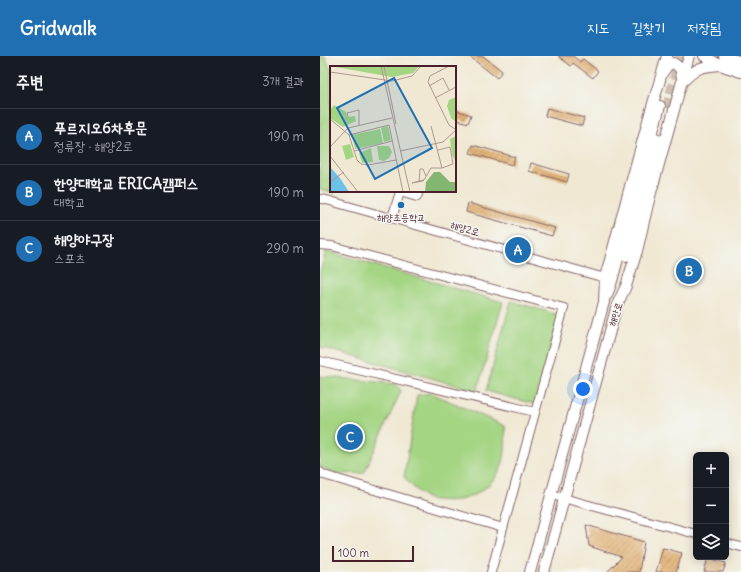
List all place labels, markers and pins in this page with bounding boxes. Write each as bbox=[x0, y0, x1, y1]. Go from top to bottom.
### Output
marker: 해양초등학교 bbox=[396, 200, 406, 210]
place label: 해양초등학교 bbox=[377, 211, 425, 224]
pin: A bbox=[505, 235, 531, 265]
pin: B bbox=[676, 256, 702, 286]
pin: C bbox=[337, 422, 363, 452]

